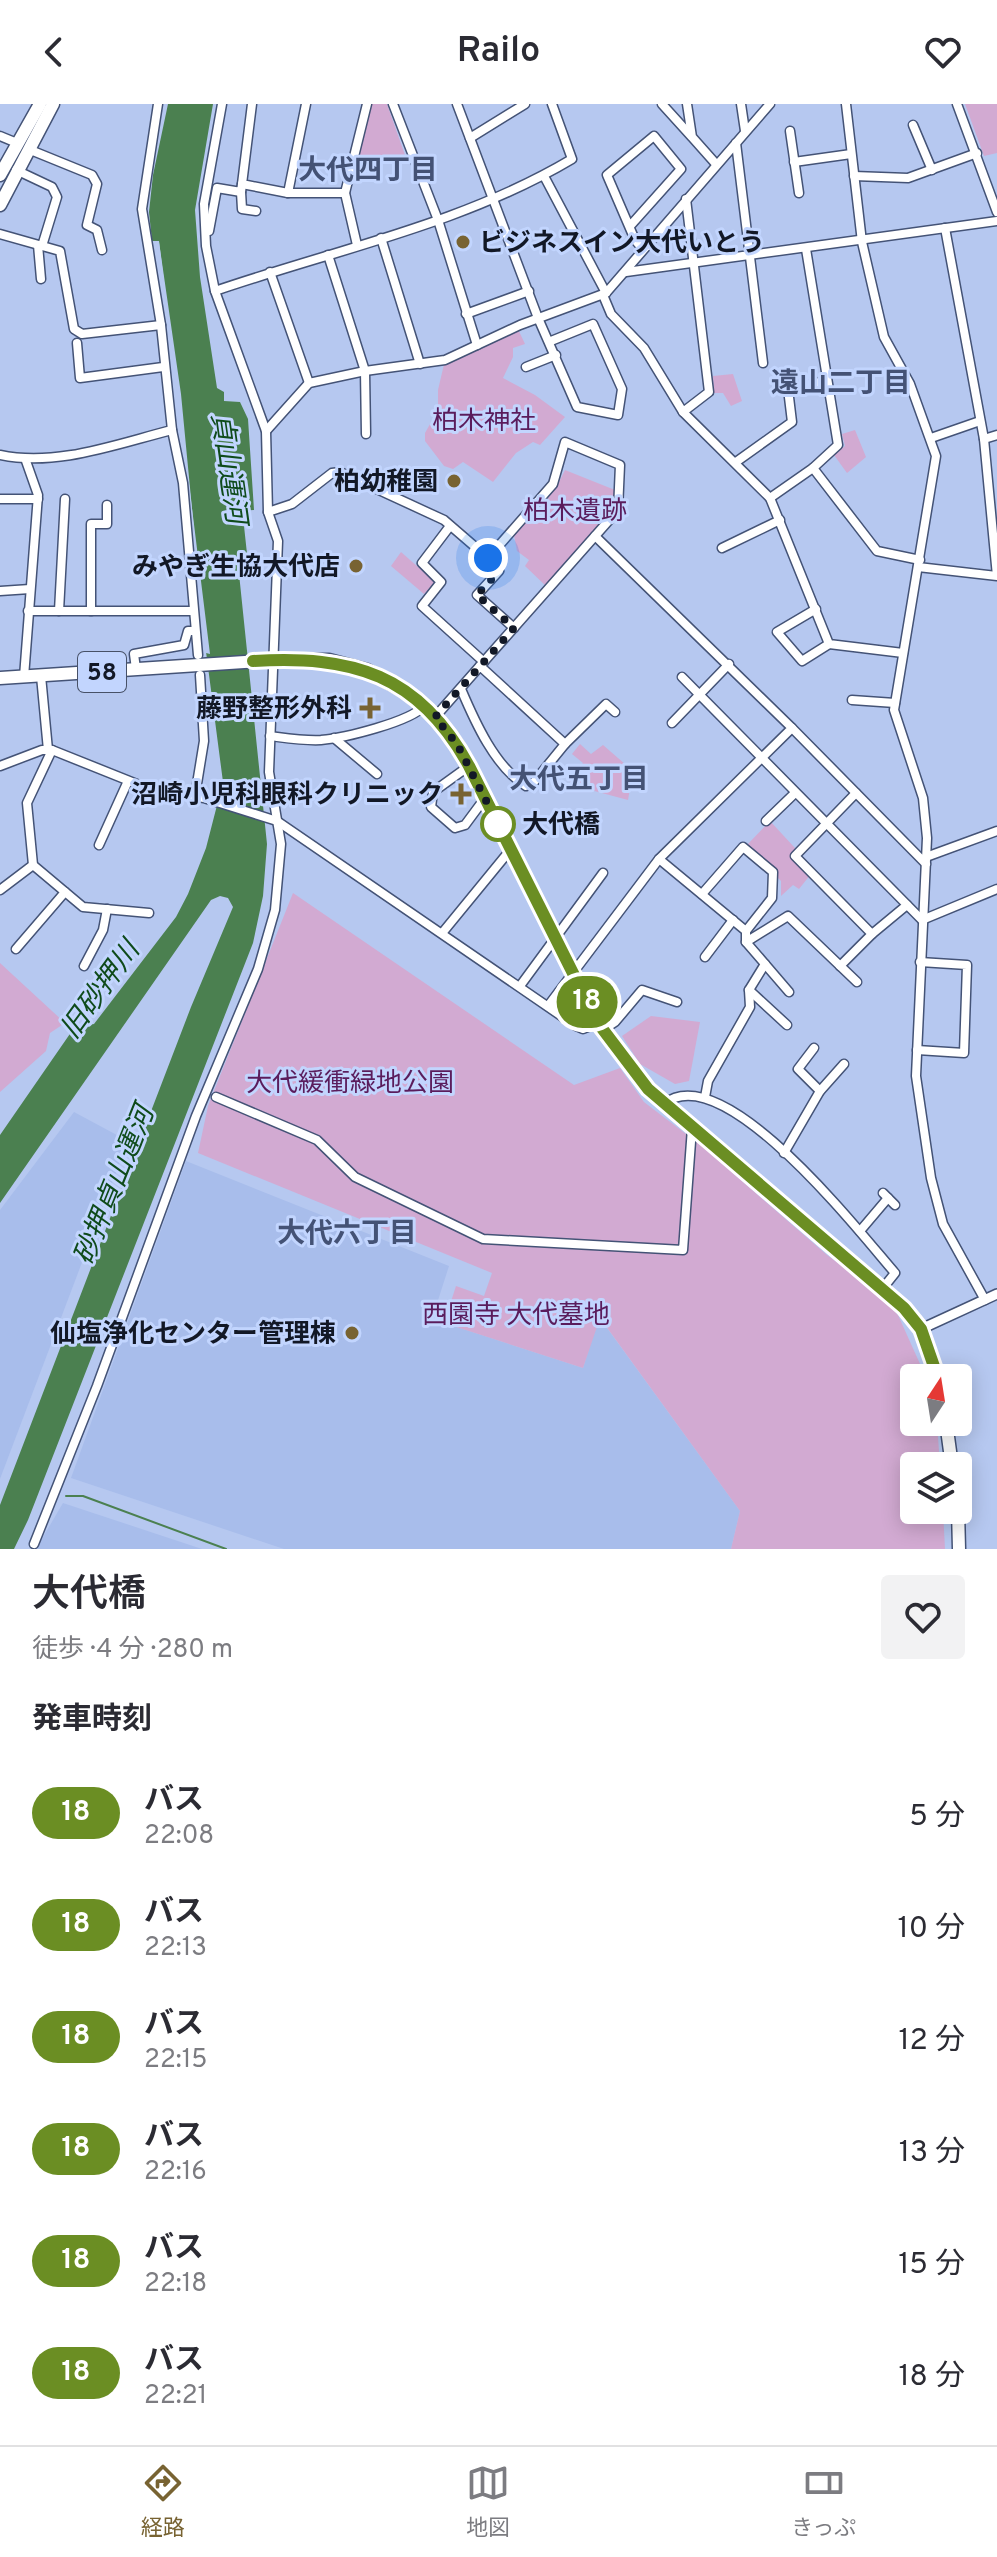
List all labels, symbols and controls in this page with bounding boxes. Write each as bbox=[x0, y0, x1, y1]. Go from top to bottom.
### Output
text: Railo bbox=[457, 29, 540, 75]
icon: back bbox=[32, 30, 76, 74]
icon: heart bbox=[921, 30, 965, 74]
district label: 大代四丁目 bbox=[298, 154, 438, 190]
place label: ビジネスイン大代いとう bbox=[479, 228, 765, 261]
marker: ビジネスイン大代いとう bbox=[454, 233, 472, 251]
district label: 遠山二丁目 bbox=[771, 367, 911, 403]
park label: 柏木神社 bbox=[432, 406, 536, 439]
water label: 貞山運河 bbox=[201, 410, 253, 531]
place label: 柏幼稚園 bbox=[334, 467, 438, 500]
marker: 柏幼稚園 bbox=[445, 472, 463, 490]
park label: 柏木遺跡 bbox=[523, 496, 627, 529]
your location bbox=[468, 538, 508, 578]
place label: みやぎ生協大代店 bbox=[132, 552, 340, 585]
marker: みやぎ生協大代店 bbox=[347, 557, 365, 575]
road number: 58 bbox=[78, 652, 126, 692]
place label: 藤野整形外科 bbox=[196, 694, 352, 727]
marker: 藤野整形外科 bbox=[359, 697, 381, 719]
district label: 大代五丁目 bbox=[509, 763, 649, 799]
place label: 沼崎小児科眼科クリニック bbox=[131, 780, 443, 813]
marker: 沼崎小児科眼科クリニック bbox=[450, 783, 472, 805]
marker: 大代橋 bbox=[481, 807, 515, 841]
place label: 大代橋 bbox=[522, 810, 600, 843]
water label: 旧砂押川 bbox=[54, 932, 151, 1047]
line badge: 18 bbox=[551, 976, 623, 1028]
text: 18 bbox=[573, 984, 601, 1020]
park label: 大代緩衝緑地公園 bbox=[246, 1068, 454, 1101]
water label: 砂押貞山運河 bbox=[68, 1097, 166, 1271]
district label: 大代六丁目 bbox=[277, 1217, 417, 1253]
park label: 西園寺 大代墓地 bbox=[422, 1300, 610, 1333]
place label: 仙塩浄化センター管理棟 bbox=[50, 1319, 336, 1352]
marker: 仙塩浄化センター管理棟 bbox=[343, 1324, 361, 1342]
north arrow bbox=[900, 1364, 972, 1436]
map controls bbox=[900, 1364, 972, 1524]
button: layers bbox=[900, 1452, 972, 1524]
text: 大代橋 bbox=[32, 1572, 146, 1621]
button: heart bbox=[881, 1575, 965, 1659]
text: 徒歩 · 4 分 · 280 m bbox=[32, 1634, 233, 1667]
text: 発車時刻 bbox=[32, 1702, 152, 1739]
text: バス bbox=[144, 1783, 204, 1820]
text: 18 bbox=[62, 1795, 90, 1831]
text: 5 分 bbox=[909, 1799, 965, 1836]
text: 22:08 bbox=[144, 1820, 214, 1853]
text: バス bbox=[144, 1895, 204, 1932]
text: 18 bbox=[62, 1907, 90, 1943]
text: 10 分 bbox=[897, 1911, 965, 1948]
text: 22:13 bbox=[144, 1932, 207, 1965]
text: バス bbox=[144, 2007, 204, 2044]
text: 18 bbox=[62, 2019, 90, 2055]
text: 12 分 bbox=[898, 2023, 965, 2060]
text: 22:15 bbox=[144, 2044, 208, 2077]
text: バス bbox=[144, 2119, 204, 2156]
text: 18 bbox=[62, 2131, 90, 2167]
text: 13 分 bbox=[899, 2135, 965, 2172]
text: 22:16 bbox=[144, 2156, 207, 2189]
text: バス bbox=[144, 2231, 204, 2268]
text: 18 bbox=[62, 2243, 90, 2279]
text: 15 分 bbox=[898, 2247, 965, 2284]
text: 22:18 bbox=[144, 2268, 207, 2301]
text: バス bbox=[144, 2343, 204, 2380]
text: 18 bbox=[62, 2355, 90, 2391]
text: 18 分 bbox=[898, 2359, 965, 2396]
text: 22:21 bbox=[144, 2380, 207, 2413]
tab: 経路 bbox=[141, 2461, 185, 2543]
tab: 地図 bbox=[466, 2461, 510, 2543]
tab: きっぷ bbox=[791, 2461, 856, 2543]

